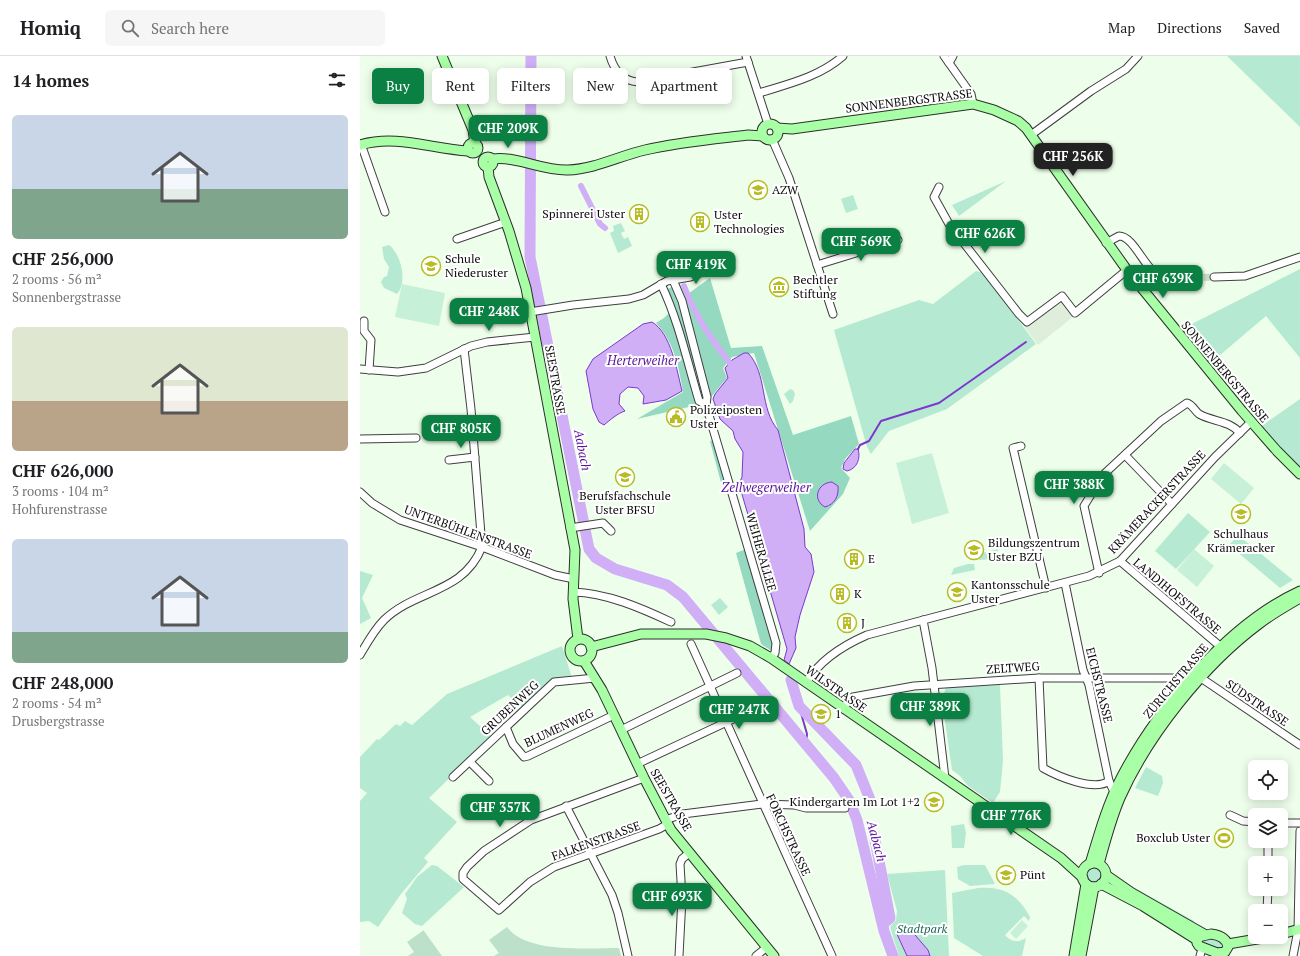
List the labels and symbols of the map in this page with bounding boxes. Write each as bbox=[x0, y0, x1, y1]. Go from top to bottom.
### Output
street label: SONNENBERGSTRASSE bbox=[844, 85, 973, 116]
pin: CHF 209K bbox=[467, 115, 549, 149]
pin: CHF 256K bbox=[1032, 143, 1114, 177]
school or university icon: AZW bbox=[747, 179, 769, 201]
place label: AZW bbox=[772, 182, 799, 197]
building icon: Spinnerei Uster bbox=[628, 203, 650, 225]
place label: Spinnerei Uster bbox=[542, 206, 625, 221]
place label: Uster Technologies bbox=[714, 207, 785, 236]
building icon: Uster Technologies bbox=[689, 211, 711, 233]
pin: CHF 626K bbox=[944, 220, 1026, 254]
pin: CHF 569K bbox=[820, 228, 902, 262]
place label: Schule Niederuster bbox=[445, 251, 508, 280]
pin: CHF 419K bbox=[655, 251, 737, 285]
school or university icon: Schule Niederuster bbox=[420, 255, 442, 277]
pin: CHF 639K bbox=[1122, 265, 1204, 299]
place label: Bechtler Stiftung bbox=[793, 272, 838, 301]
museum icon: Bechtler Stiftung bbox=[768, 276, 790, 298]
pin: CHF 248K bbox=[448, 298, 530, 332]
street label: SONNENBERGSTRASSE bbox=[1178, 318, 1272, 426]
street label: SEESTRASSE bbox=[542, 344, 569, 416]
water label: Herterweiher bbox=[606, 351, 680, 369]
place label: Polizeiposten Uster bbox=[690, 402, 762, 431]
public building icon: Polizeiposten Uster bbox=[665, 406, 687, 428]
pin: CHF 805K bbox=[420, 415, 502, 449]
water label: Aabach bbox=[570, 427, 596, 472]
street label: KRÄMERACKERSTRASSE bbox=[1105, 447, 1208, 556]
school or university icon: Berufsfachschule Uster BFSU bbox=[614, 466, 636, 488]
pin: CHF 388K bbox=[1033, 471, 1115, 505]
water label: Zellwegerweiher bbox=[721, 478, 812, 496]
place label: Berufsfachschule Uster BFSU bbox=[579, 488, 671, 517]
street label: UNTERBÜHLENSTRASSE bbox=[402, 501, 534, 562]
school or university icon: Schulhaus Krämeracker bbox=[1230, 503, 1252, 525]
street label: WEIHERALLEE bbox=[743, 511, 780, 593]
place label: Schulhaus Krämeracker bbox=[1207, 526, 1275, 555]
place label: Bildungszentrum Uster BZU bbox=[988, 535, 1081, 564]
school or university icon: Bildungszentrum Uster BZU bbox=[963, 539, 985, 561]
building icon: E bbox=[843, 548, 865, 570]
place label: E bbox=[868, 551, 875, 566]
street label: LANDIHOFSTRASSE bbox=[1130, 555, 1224, 637]
place label: Kantonsschule Uster bbox=[971, 577, 1050, 606]
school or university icon: Kantonsschule Uster bbox=[946, 581, 968, 603]
building icon: K bbox=[829, 583, 851, 605]
place label: K bbox=[854, 586, 862, 601]
building icon: J bbox=[836, 612, 858, 634]
place label: J bbox=[861, 615, 865, 630]
street label: ZÜRICHSTRASSE bbox=[1140, 640, 1211, 721]
street label: EICHSTRASSE bbox=[1083, 646, 1116, 724]
street label: ZELTWEG bbox=[986, 658, 1041, 677]
street label: WILSTRASSE bbox=[803, 662, 870, 715]
street label: SÜDSTRASSE bbox=[1223, 676, 1292, 729]
street label: GRUBENWEG bbox=[478, 677, 542, 738]
pin: CHF 389K bbox=[889, 693, 971, 727]
pin: CHF 247K bbox=[698, 696, 780, 730]
school or university icon: 1 bbox=[810, 703, 832, 725]
street label: BLUMENWEG bbox=[522, 705, 596, 750]
place label: 1 bbox=[835, 706, 841, 721]
street label: SEESTRASSE bbox=[647, 766, 695, 834]
street label: FORCHSTRASSE bbox=[763, 791, 814, 878]
school or university icon: Kindergarten Im Lot 1+2 bbox=[923, 791, 945, 813]
pin: CHF 357K bbox=[459, 794, 541, 828]
place label: Kindergarten Im Lot 1+2 bbox=[790, 794, 920, 809]
pin: CHF 776K bbox=[970, 802, 1052, 836]
street label: FALKENSTRASSE bbox=[549, 817, 642, 864]
water label: Aabach bbox=[863, 818, 891, 864]
sports icon: Boxclub Uster bbox=[1213, 827, 1235, 849]
place label: Boxclub Uster bbox=[1136, 830, 1210, 845]
school or university icon: Pünt bbox=[995, 864, 1017, 886]
place label: Pünt bbox=[1020, 867, 1046, 882]
pin: CHF 693K bbox=[631, 883, 713, 917]
park label: Stadtpark bbox=[897, 921, 948, 936]

